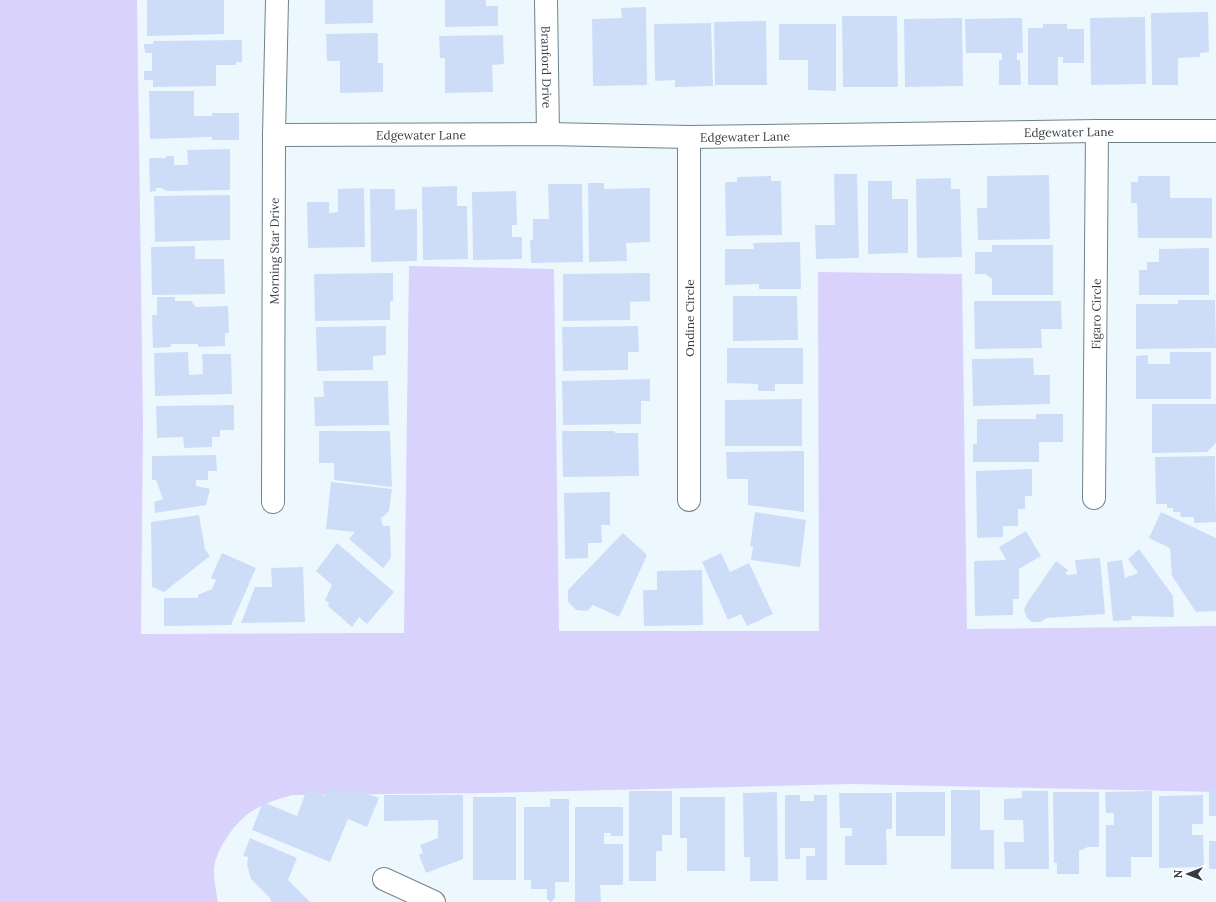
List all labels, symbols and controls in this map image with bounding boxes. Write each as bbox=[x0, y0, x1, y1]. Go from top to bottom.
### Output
street label: Branford Drive bbox=[539, 26, 555, 109]
street label: Edgewater Lane bbox=[1024, 124, 1114, 140]
street label: Edgewater Lane bbox=[376, 127, 467, 142]
street label: Edgewater Lane bbox=[700, 128, 791, 144]
street label: Morning Star Drive bbox=[266, 197, 281, 305]
street label: Figaro Circle bbox=[1088, 278, 1103, 350]
street label: Ondine Circle bbox=[682, 279, 697, 357]
north arrow bbox=[1168, 854, 1208, 894]
text: N bbox=[1171, 869, 1185, 878]

